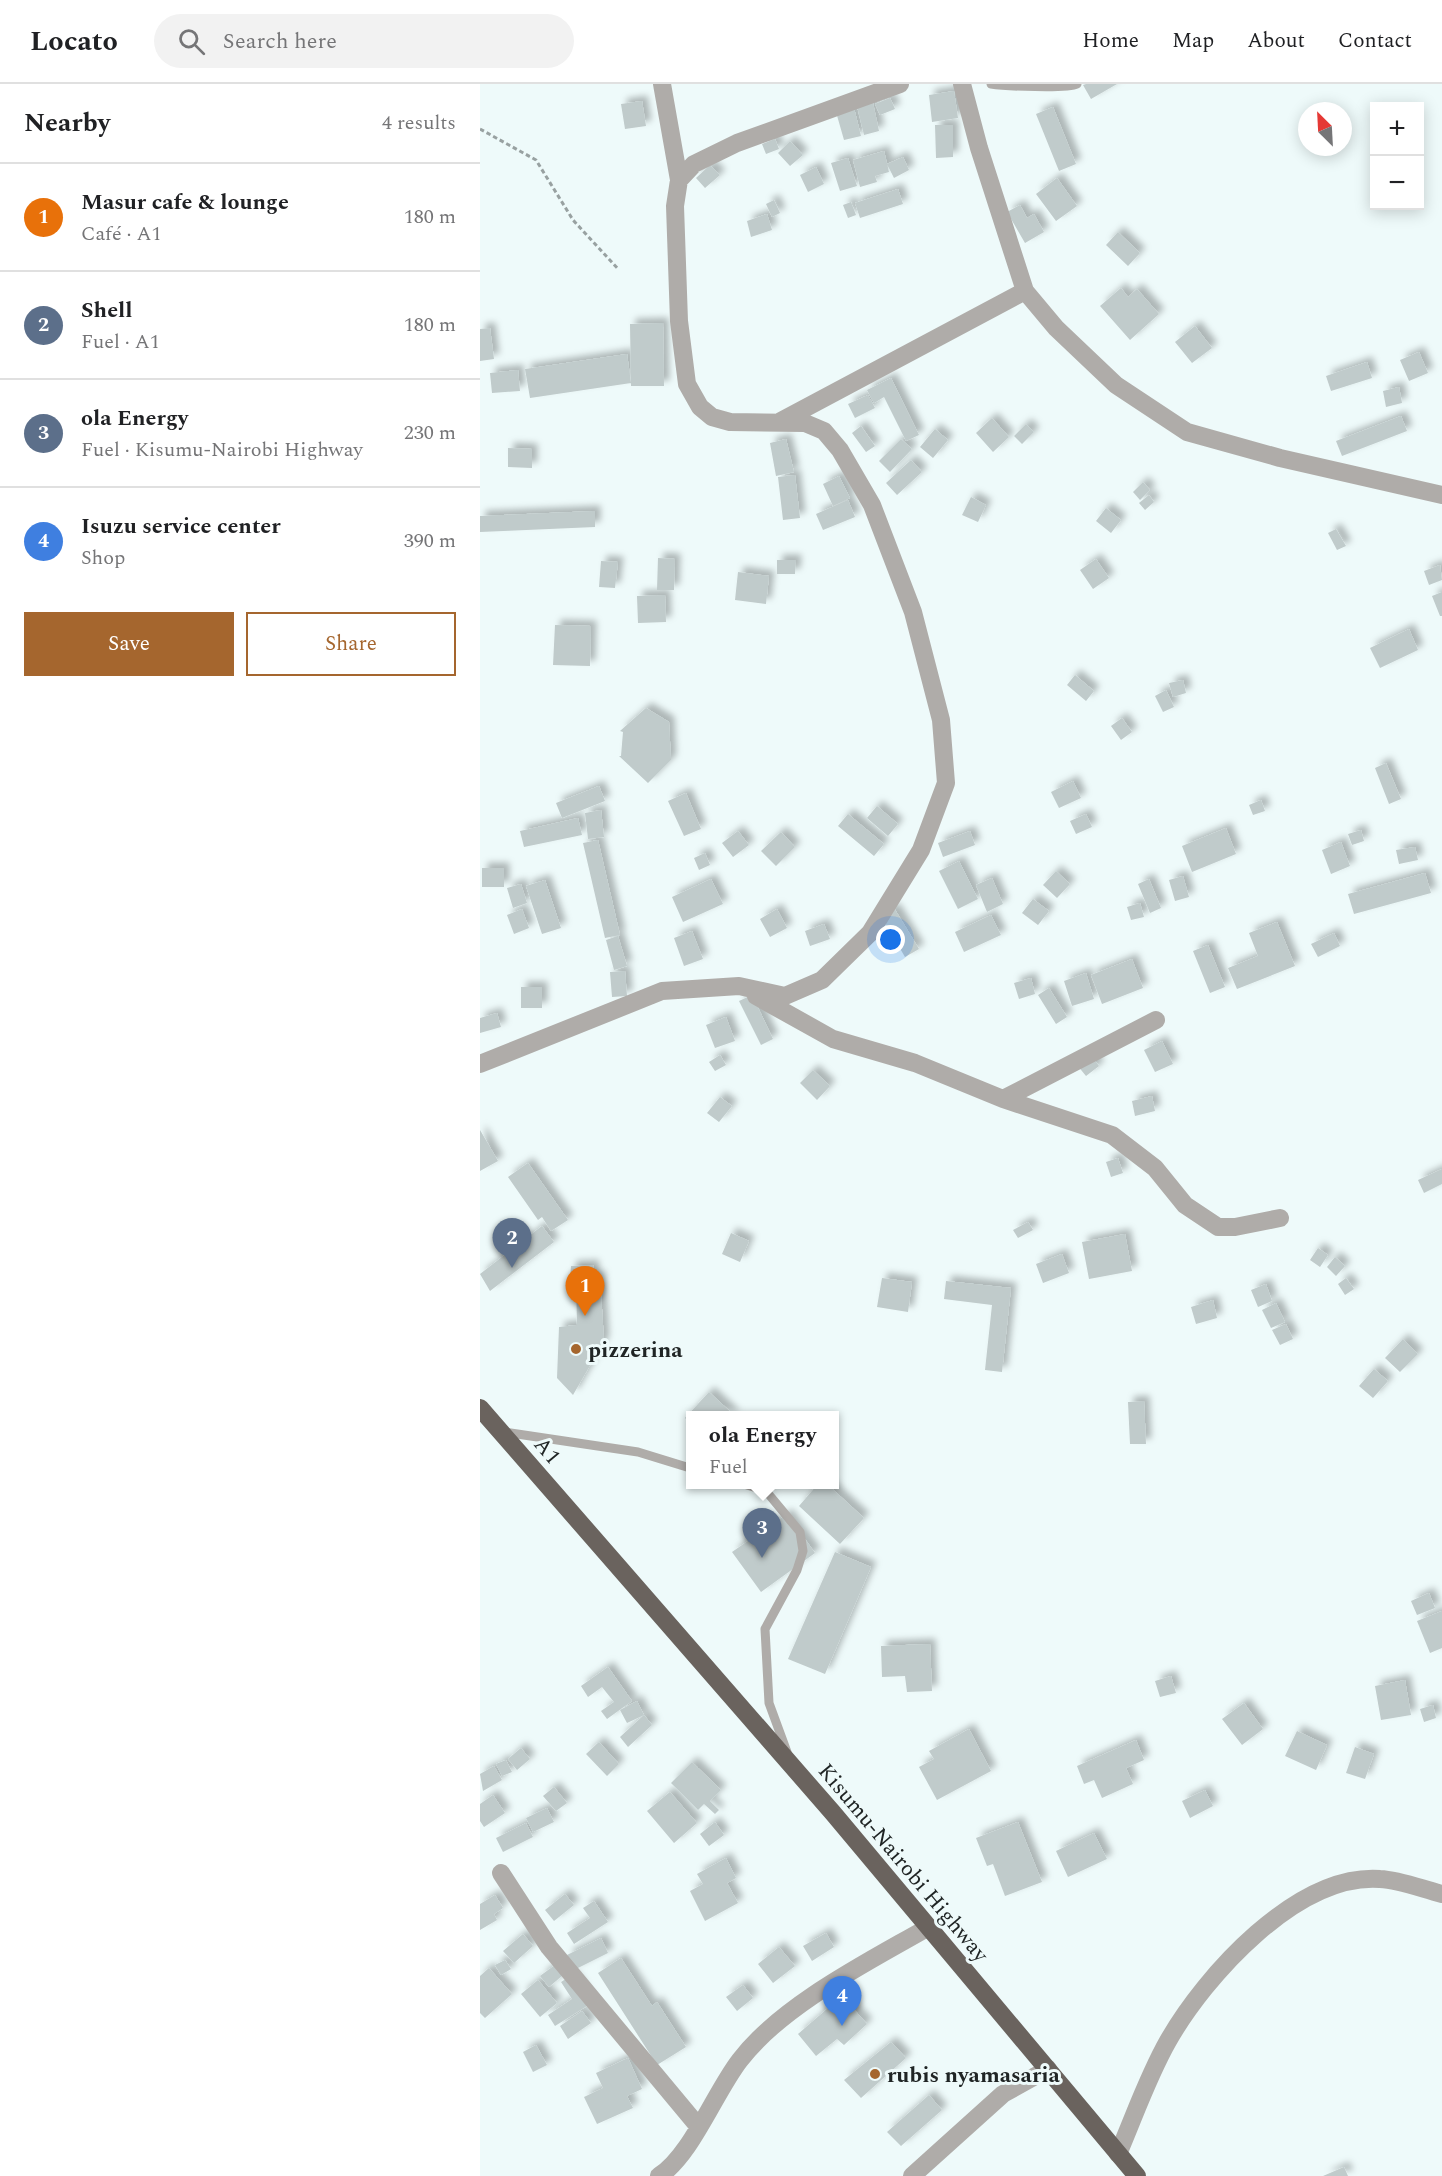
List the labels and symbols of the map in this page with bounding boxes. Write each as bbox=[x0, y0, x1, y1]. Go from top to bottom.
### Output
north arrow bbox=[1298, 102, 1352, 156]
your location bbox=[876, 925, 905, 954]
pin: 2 bbox=[492, 1218, 531, 1268]
pin: 1 bbox=[566, 1266, 604, 1316]
place label: pizzerina bbox=[588, 1334, 683, 1367]
marker: pizzerina bbox=[569, 1342, 583, 1356]
street label: A1 bbox=[525, 1430, 568, 1472]
pin: 3 bbox=[742, 1508, 782, 1558]
street label: Kisumu-Nairobi Highway bbox=[810, 1756, 997, 1971]
pin: 4 bbox=[822, 1976, 862, 2026]
place label: rubis nyamasaria bbox=[887, 2059, 1061, 2092]
marker: rubis nyamasaria bbox=[868, 2067, 882, 2081]

